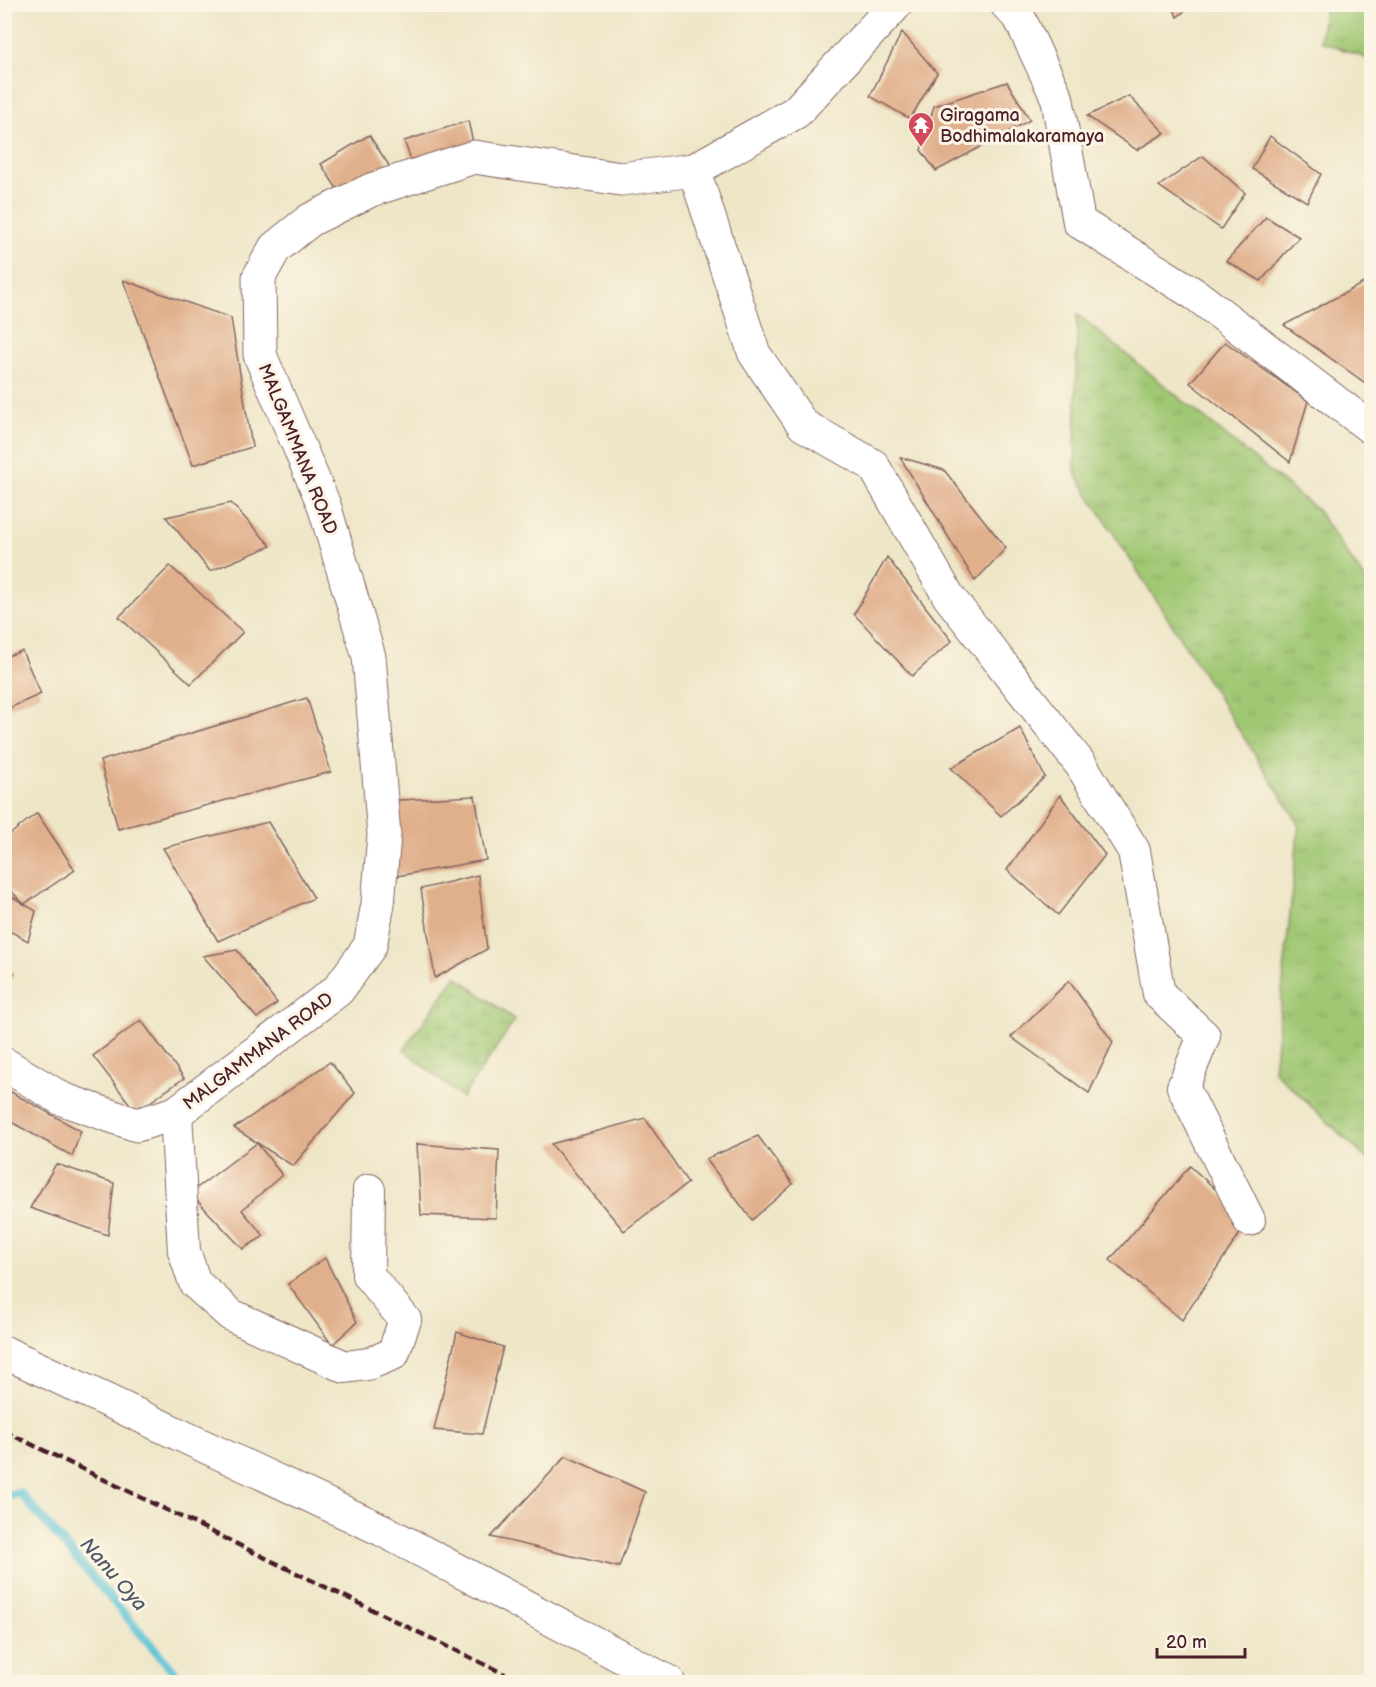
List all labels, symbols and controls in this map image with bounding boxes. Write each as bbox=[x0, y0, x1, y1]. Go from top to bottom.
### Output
place label: Giragama Bodhimalakaramaya bbox=[940, 105, 1104, 147]
temple icon: Giragama Bodhimalakaramaya bbox=[906, 110, 936, 148]
street label: MALGAMMANA ROAD bbox=[254, 361, 341, 538]
street label: MALGAMMANA ROAD bbox=[179, 988, 337, 1115]
water label: Nanu Oya bbox=[75, 1533, 152, 1616]
scale bar bbox=[1157, 1621, 1246, 1659]
text: 20 m bbox=[1166, 1632, 1207, 1653]

